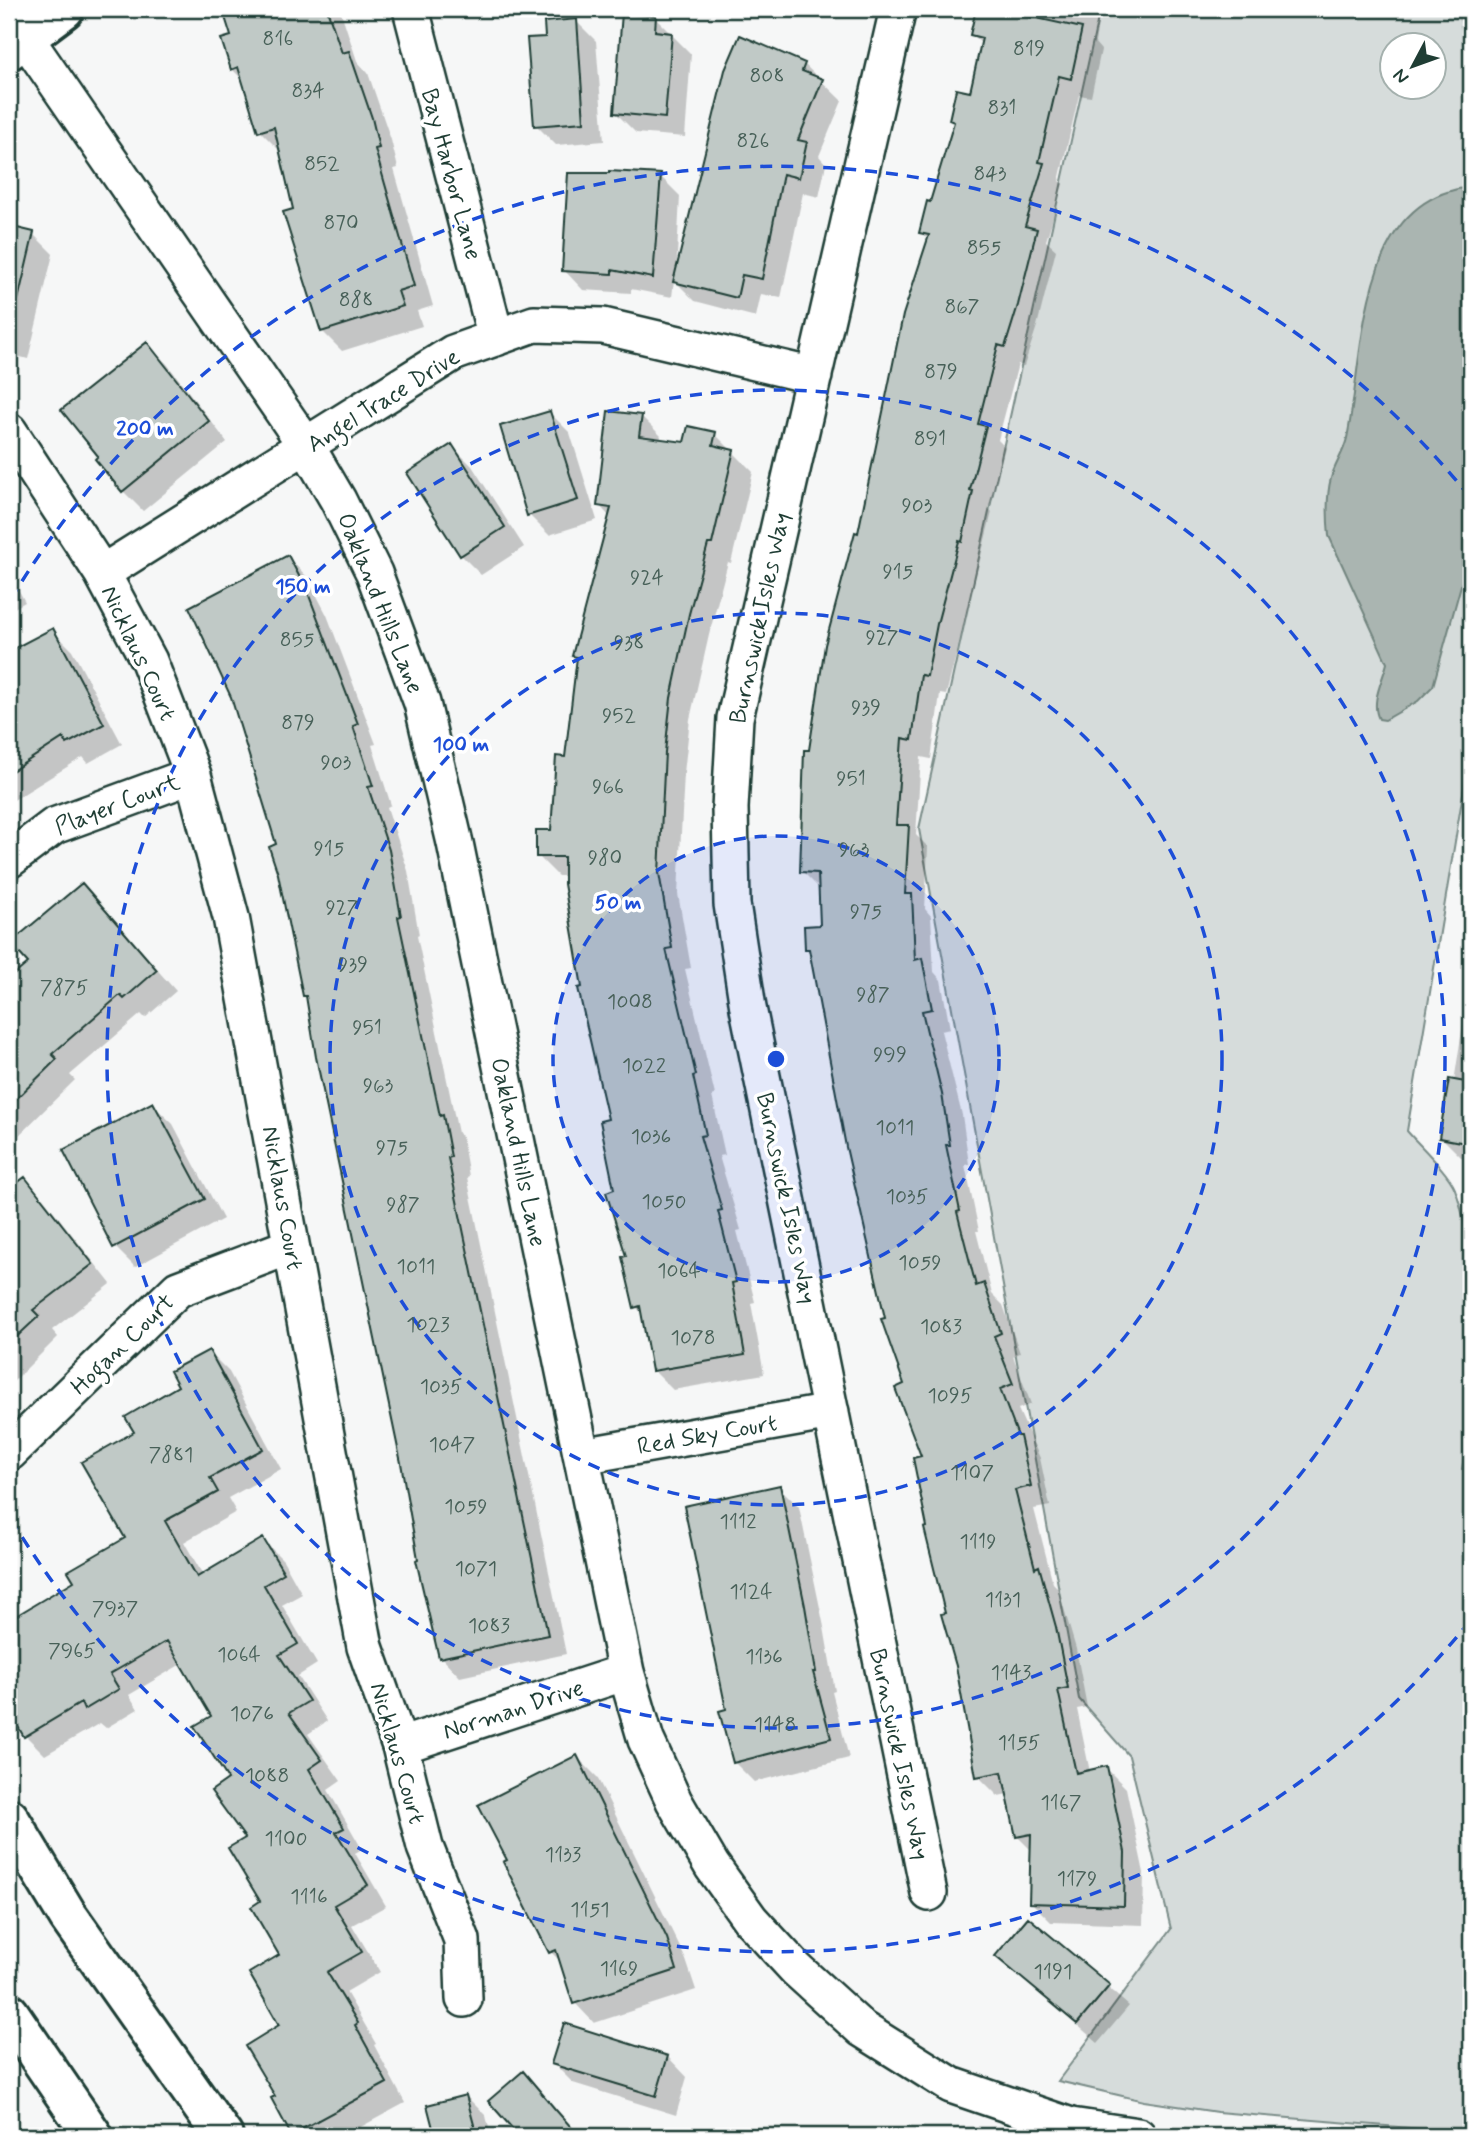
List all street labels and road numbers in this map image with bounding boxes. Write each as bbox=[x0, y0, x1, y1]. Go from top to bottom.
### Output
street label: Bay Harbor Lane bbox=[413, 85, 488, 263]
street label: Angel Trace Drive bbox=[301, 342, 468, 463]
street label: Oakland Hills Lane bbox=[329, 508, 430, 699]
street label: Burnswick Isles Way bbox=[723, 510, 798, 727]
street label: Nicklaus Court bbox=[93, 581, 183, 726]
street label: Player Court bbox=[51, 767, 184, 843]
street label: Oakland Hills Lane bbox=[482, 1055, 553, 1250]
street label: Burnswick Isles Way bbox=[748, 1090, 823, 1307]
street label: Nicklaus Court bbox=[254, 1124, 309, 1273]
street label: Hogan Court bbox=[64, 1288, 184, 1405]
street label: Red Sky Court bbox=[635, 1408, 780, 1463]
street label: Burnswick Isles Way bbox=[861, 1646, 936, 1863]
street label: Norman Drive bbox=[439, 1673, 588, 1748]
street label: Nicklaus Court bbox=[362, 1679, 432, 1828]

